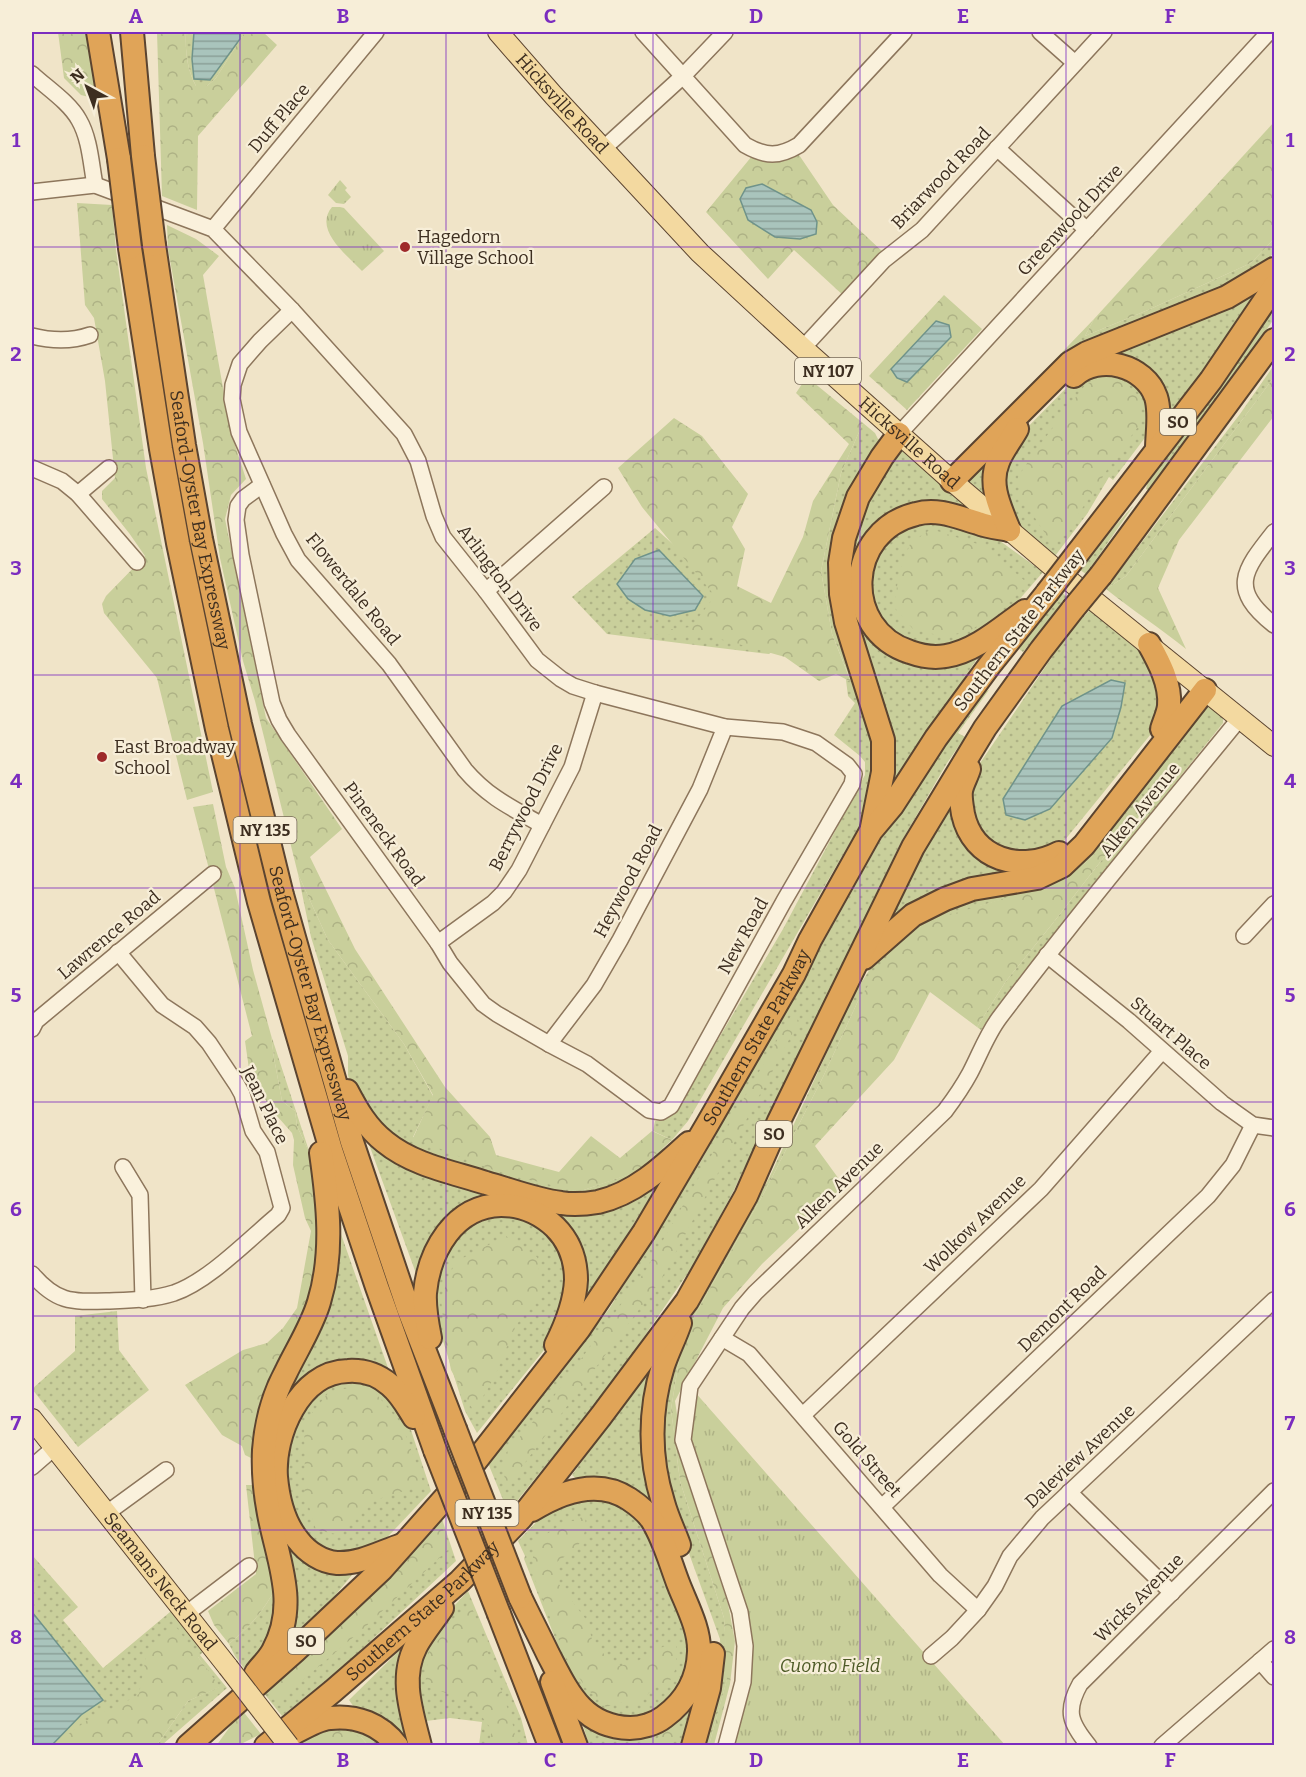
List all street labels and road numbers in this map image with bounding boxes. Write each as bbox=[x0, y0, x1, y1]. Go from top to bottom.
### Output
street label: Hicksville Road bbox=[511, 49, 613, 158]
street label: Duff Place bbox=[244, 79, 314, 157]
street label: Briarwood Road bbox=[887, 122, 995, 234]
street label: Greenwood Drive bbox=[1013, 160, 1127, 280]
road number: NY 107 bbox=[795, 358, 861, 384]
street label: Seaford-Oyster Bay Expressway bbox=[165, 389, 235, 652]
street label: Hicksville Road bbox=[854, 392, 964, 494]
road number: SO bbox=[1160, 409, 1196, 435]
street label: Arlington Drive bbox=[453, 520, 547, 636]
street label: Flowerdale Road bbox=[301, 529, 405, 650]
street label: Southern State Parkway bbox=[949, 544, 1089, 715]
street label: Berrywood Drive bbox=[484, 739, 568, 875]
street label: Alken Avenue bbox=[1095, 758, 1185, 862]
street label: Pineneck Road bbox=[339, 778, 429, 891]
road number: NY 135 bbox=[234, 817, 296, 843]
street label: Heywood Road bbox=[589, 820, 667, 941]
street label: Seaford-Oyster Bay Expressway bbox=[264, 863, 357, 1124]
street label: Lawrence Road bbox=[53, 886, 165, 984]
street label: New Road bbox=[713, 894, 773, 978]
street label: Southern State Parkway bbox=[698, 945, 815, 1130]
street label: Stuart Place bbox=[1126, 992, 1216, 1074]
street label: Jean Place bbox=[236, 1061, 293, 1148]
road number: SO bbox=[756, 1121, 792, 1147]
street label: Alken Avenue bbox=[790, 1137, 888, 1233]
street label: Wolkow Avenue bbox=[919, 1170, 1031, 1278]
street label: Demont Road bbox=[1013, 1261, 1111, 1357]
street label: Daleview Avenue bbox=[1020, 1399, 1140, 1513]
street label: Gold Street bbox=[828, 1416, 906, 1502]
road number: NY 135 bbox=[456, 1500, 518, 1526]
street label: Seamans Neck Road bbox=[99, 1508, 222, 1655]
street label: Southern State Parkway bbox=[341, 1536, 504, 1686]
street label: Wicks Avenue bbox=[1090, 1549, 1188, 1647]
road number: SO bbox=[288, 1628, 324, 1654]

